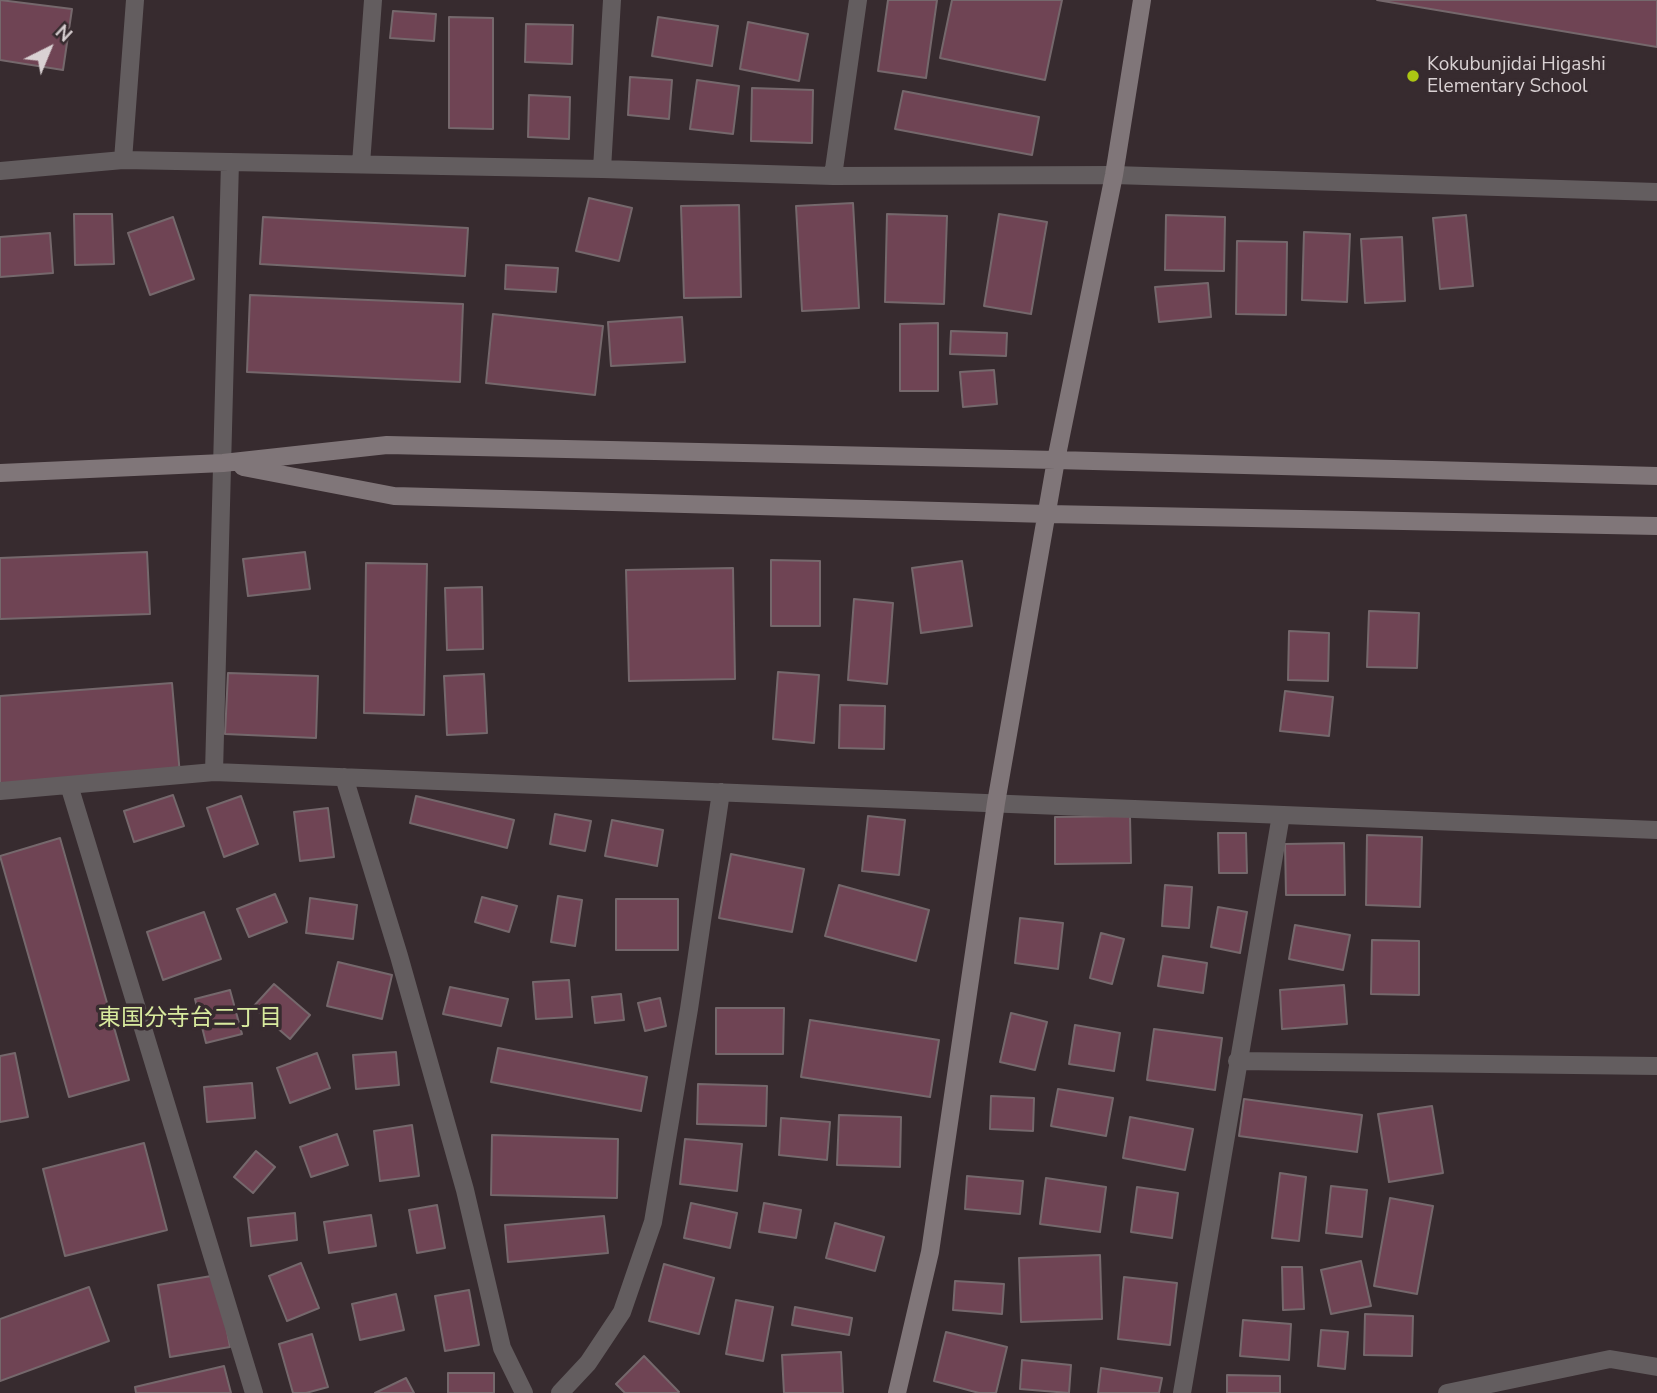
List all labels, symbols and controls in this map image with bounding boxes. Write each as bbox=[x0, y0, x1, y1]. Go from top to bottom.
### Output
north arrow bbox=[14, 14, 84, 84]
text: N bbox=[49, 19, 77, 48]
place label: Kokubunjidai Higashi Elementary School bbox=[1427, 54, 1606, 98]
marker: Kokubunjidai Higashi Elementary School bbox=[1405, 68, 1421, 84]
district label: 東国分寺台二丁目 bbox=[98, 1005, 282, 1033]

